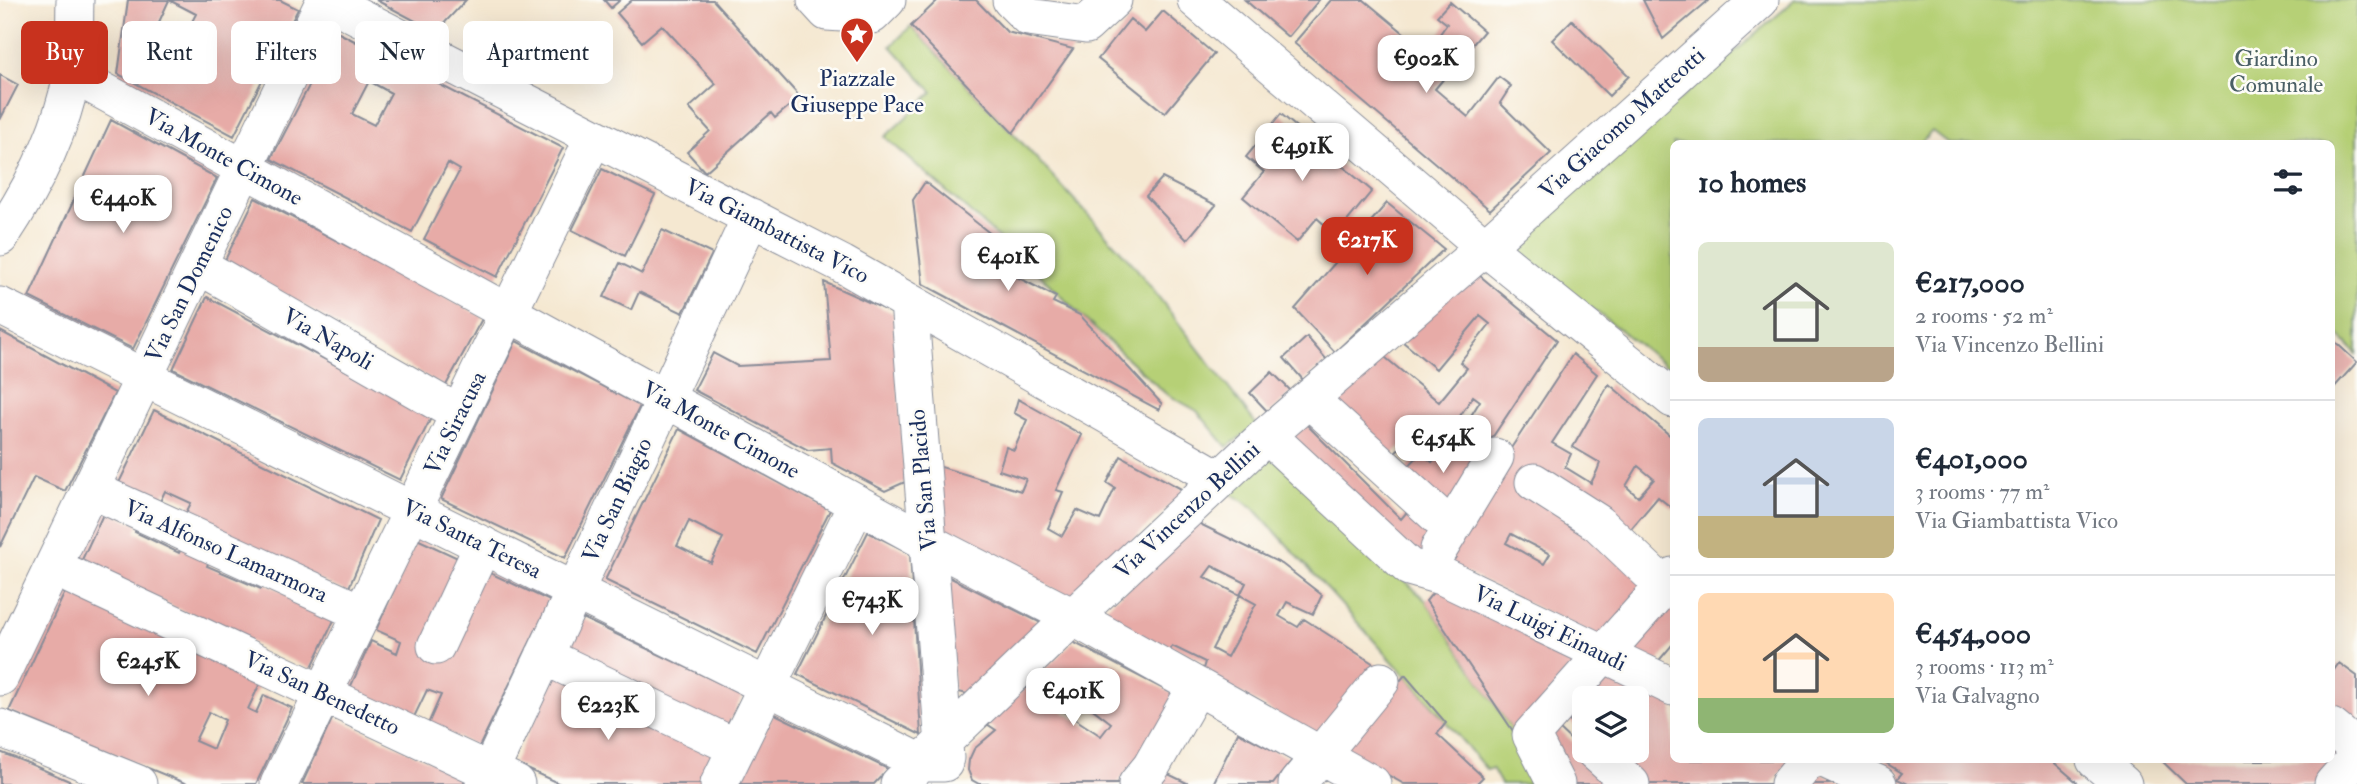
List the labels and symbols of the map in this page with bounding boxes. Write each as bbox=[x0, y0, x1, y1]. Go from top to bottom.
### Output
place icon: Piazzale Giuseppe Pace bbox=[838, 15, 876, 64]
pin: €902K bbox=[1377, 36, 1475, 95]
street label: Via Giacomo Matteotti bbox=[1533, 41, 1711, 205]
park label: Giardino Comunale bbox=[2229, 44, 2323, 99]
place label: Piazzale Giuseppe Pace bbox=[790, 64, 924, 120]
street label: Via Monte Cimone bbox=[140, 102, 308, 213]
pin: €491K bbox=[1253, 124, 1351, 183]
street label: Via Giambattista Vico bbox=[680, 172, 874, 290]
pin: €440K bbox=[74, 176, 172, 235]
street label: Via San Domenico bbox=[139, 201, 239, 367]
pin: €217K bbox=[1318, 218, 1416, 277]
pin: €401K bbox=[959, 233, 1057, 293]
street label: Via Napoli bbox=[277, 301, 379, 378]
street label: Via Siracusa bbox=[417, 366, 493, 480]
street label: Via Monte Cimone bbox=[637, 375, 805, 486]
street label: Via San Placido bbox=[902, 408, 944, 552]
pin: €454K bbox=[1394, 416, 1492, 475]
street label: Via San Biagio bbox=[575, 433, 659, 567]
street label: Via Vincenzo Bellini bbox=[1108, 435, 1266, 585]
street label: Via Alfonso Lamarmora bbox=[120, 493, 333, 609]
street label: Via Santa Teresa bbox=[398, 493, 547, 585]
pin: €743K bbox=[823, 578, 921, 637]
street label: Via Luigi Einaudi bbox=[1469, 578, 1631, 678]
pin: €245K bbox=[99, 638, 197, 698]
street label: Via San Benedetto bbox=[239, 644, 405, 742]
pin: €401K bbox=[1024, 668, 1122, 728]
pin: €223K bbox=[559, 682, 657, 742]

